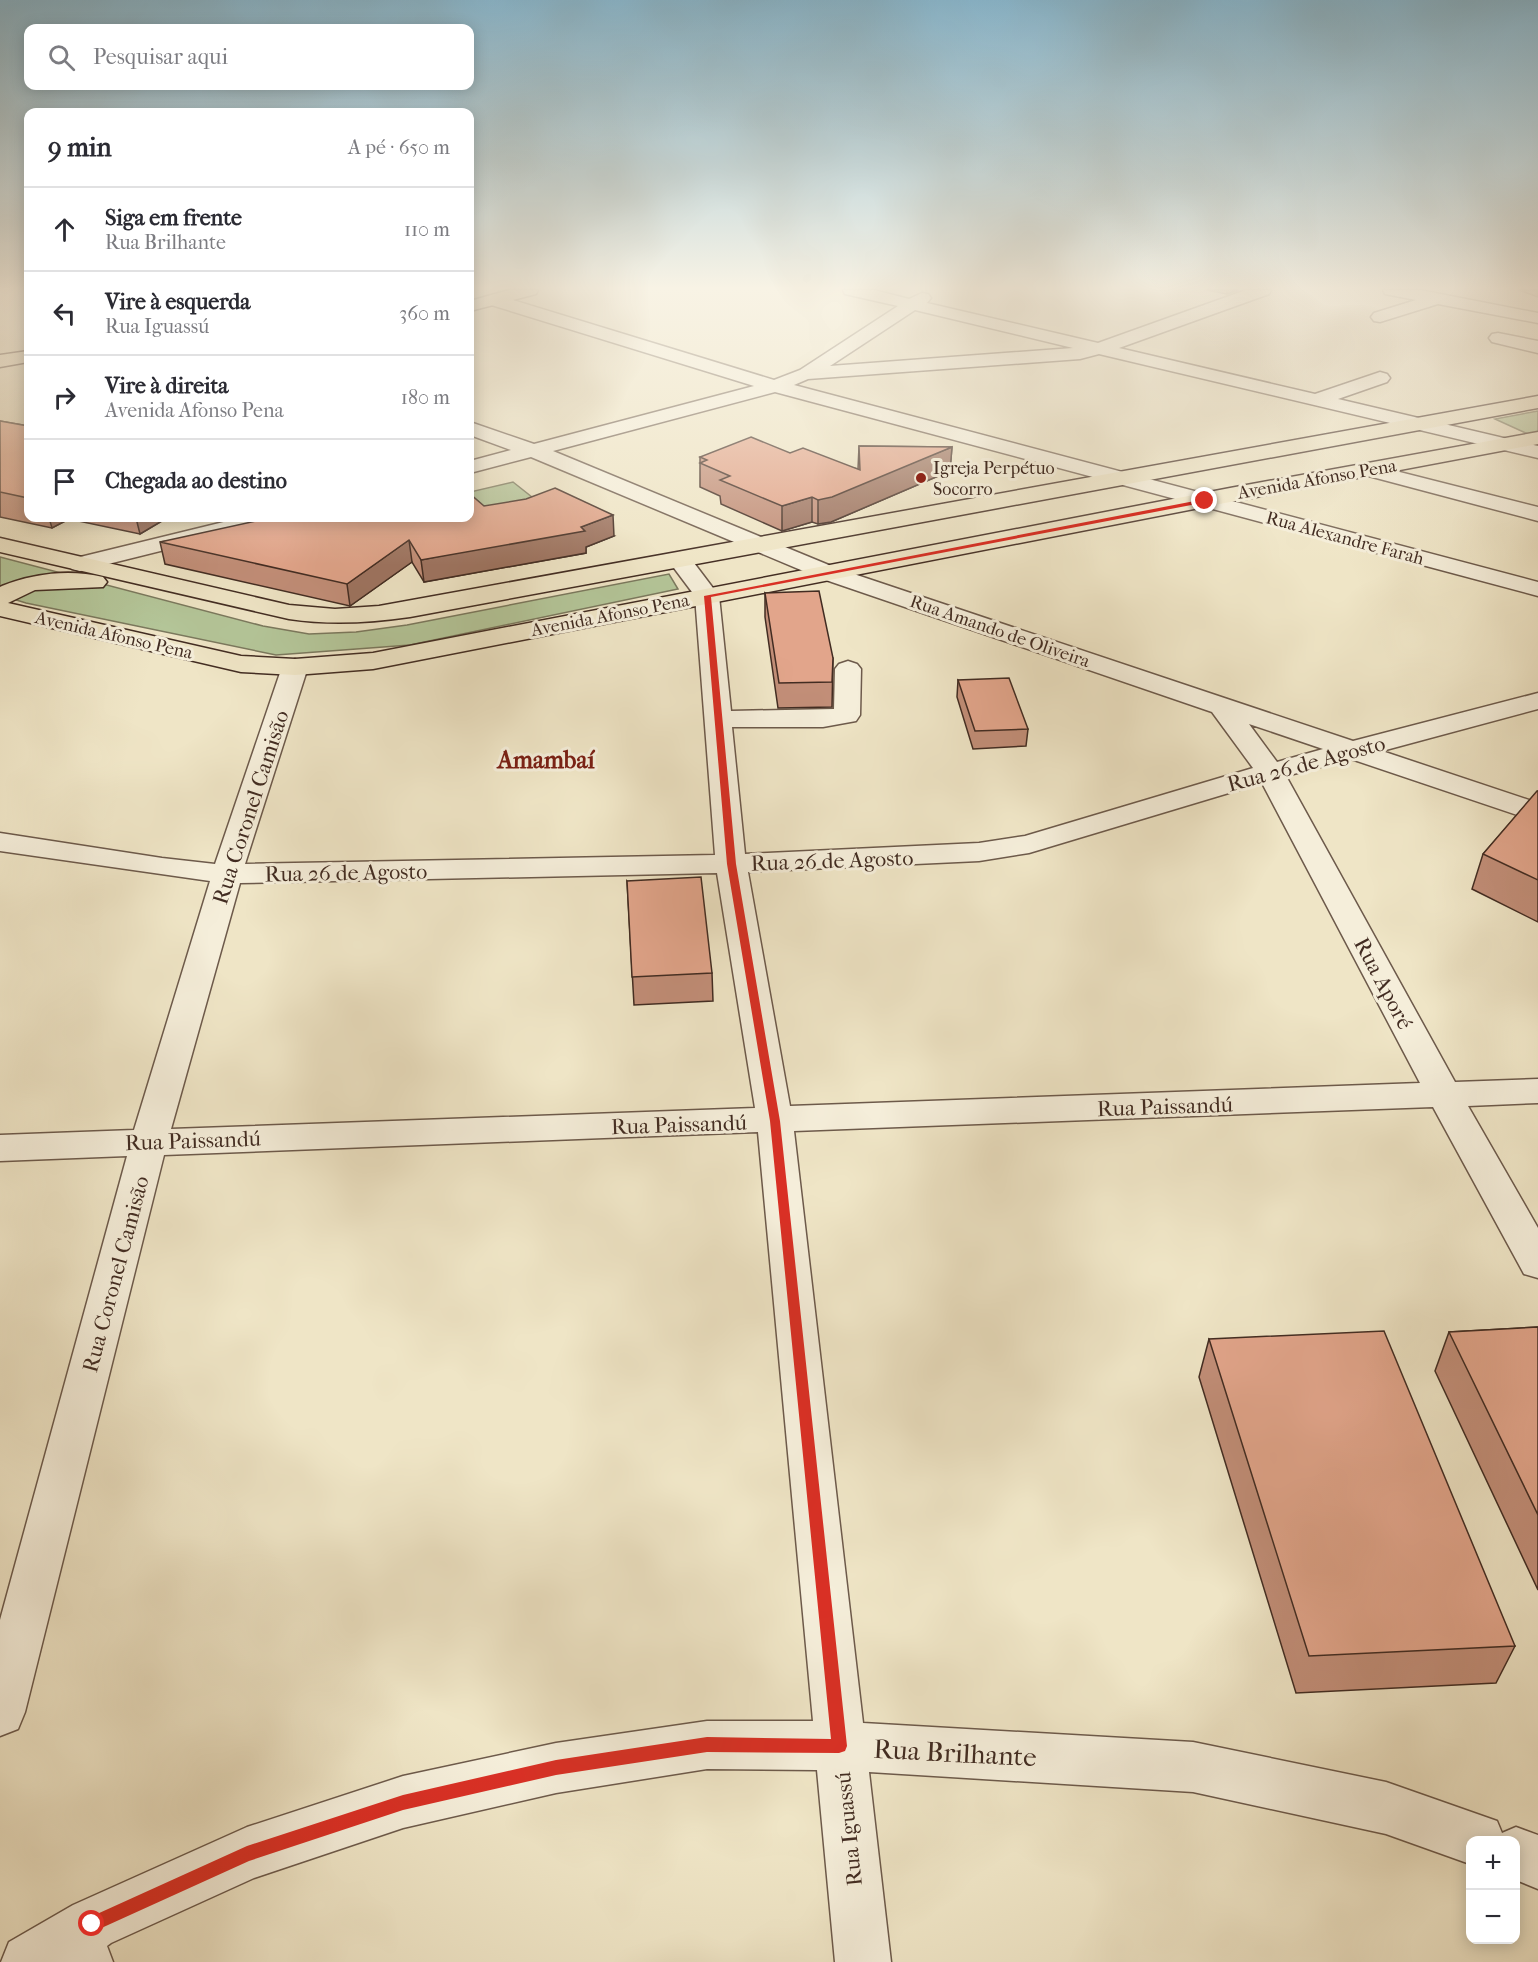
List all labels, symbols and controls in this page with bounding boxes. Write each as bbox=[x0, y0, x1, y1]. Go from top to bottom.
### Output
search box bbox=[24, 24, 474, 90]
icon: search bbox=[45, 41, 78, 74]
text: Pesquisar aqui bbox=[93, 44, 228, 70]
text: 9 min bbox=[48, 132, 112, 163]
text: A pé · 650 m bbox=[348, 136, 450, 159]
text: Siga em frente bbox=[105, 205, 242, 231]
icon: ahead bbox=[48, 213, 81, 246]
text: 110 m bbox=[404, 218, 450, 241]
text: Rua Brilhante bbox=[105, 231, 226, 254]
text: Vire à esquerda bbox=[105, 289, 250, 315]
icon: left bbox=[48, 297, 81, 330]
text: 360 m bbox=[399, 302, 450, 325]
text: Rua Iguassú bbox=[105, 315, 209, 338]
text: Vire à direita bbox=[105, 373, 228, 399]
icon: right bbox=[48, 381, 81, 414]
text: 180 m bbox=[401, 386, 450, 409]
text: Avenida Afonso Pena bbox=[105, 399, 284, 422]
street label: Avenida Afonso Pena bbox=[1235, 455, 1399, 504]
place label: Igreja Perpétuo Socorro bbox=[933, 458, 1055, 500]
icon: arrive bbox=[48, 465, 81, 498]
text: Chegada ao destino bbox=[105, 468, 287, 494]
marker: Igreja Perpétuo Socorro bbox=[914, 471, 928, 485]
route end bbox=[1191, 487, 1217, 513]
street label: Rua Alexandre Farah bbox=[1264, 507, 1426, 570]
street label: Avenida Afonso Pena bbox=[528, 590, 692, 641]
street label: Rua Amando de Oliveira bbox=[907, 591, 1093, 672]
street label: Avenida Afonso Pena bbox=[32, 607, 195, 664]
street label: Rua Coronel Camisão bbox=[207, 707, 295, 908]
street label: Rua 26 de Agosto bbox=[1224, 730, 1388, 798]
district label: Amambaí bbox=[495, 746, 596, 774]
street label: Rua 26 de Agosto bbox=[750, 845, 914, 877]
street label: Rua 26 de Agosto bbox=[264, 859, 428, 887]
street label: Rua Aporé bbox=[1348, 933, 1418, 1034]
street label: Rua Paissandú bbox=[1097, 1092, 1234, 1122]
street label: Rua Paissandú bbox=[611, 1110, 748, 1140]
street label: Rua Paissandú bbox=[125, 1126, 262, 1156]
street label: Rua Coronel Camisão bbox=[77, 1173, 155, 1375]
street label: Rua Brilhante bbox=[873, 1733, 1037, 1773]
street label: Rua Iguassú bbox=[830, 1770, 868, 1887]
map controls bbox=[1466, 1836, 1520, 1944]
button: + bbox=[1466, 1836, 1520, 1890]
button: − bbox=[1466, 1890, 1520, 1944]
route start bbox=[78, 1910, 104, 1936]

